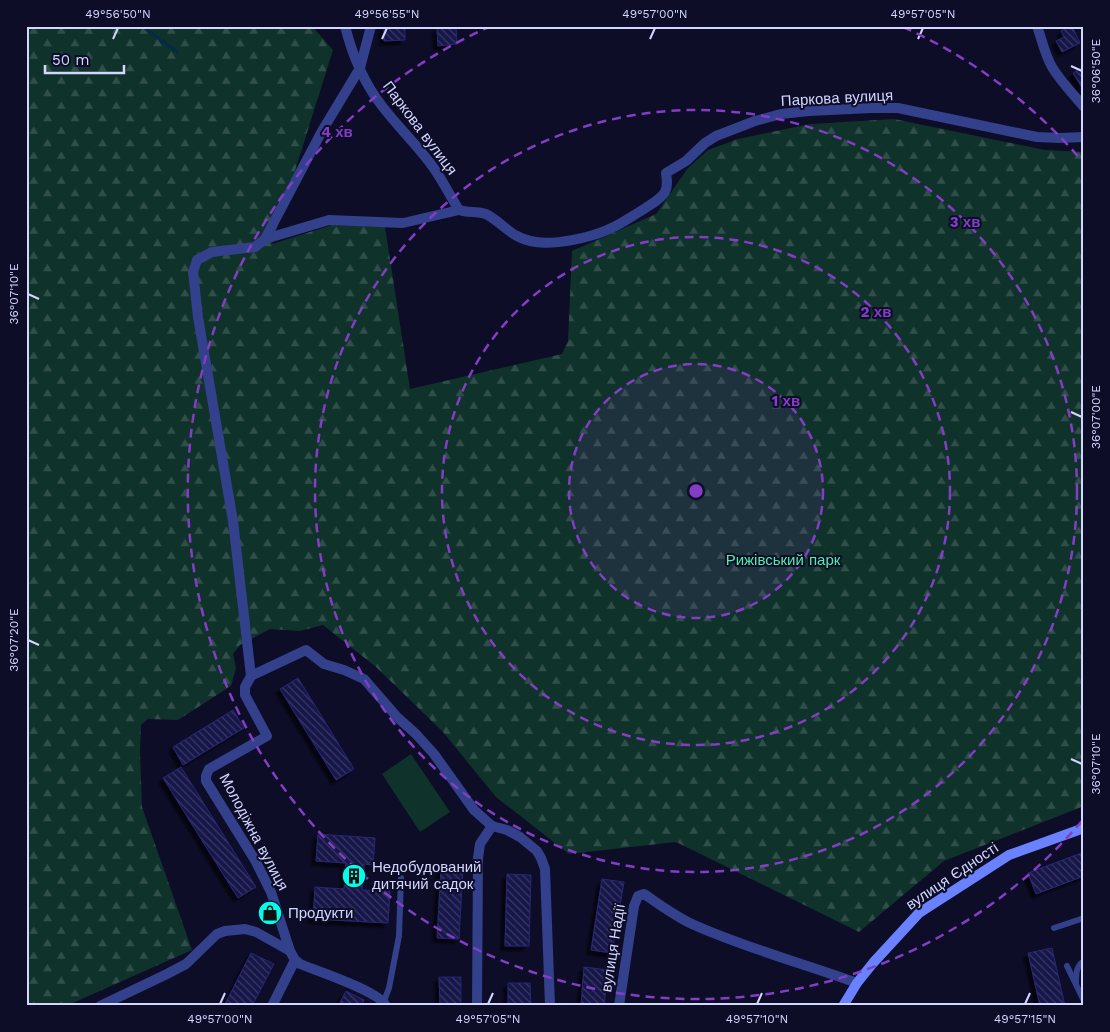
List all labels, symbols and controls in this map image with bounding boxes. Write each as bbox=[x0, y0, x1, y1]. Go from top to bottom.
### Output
text: 49°56'50"N bbox=[85, 7, 151, 21]
text: 49°56'55"N bbox=[355, 7, 419, 21]
text: 49°57'00"N bbox=[622, 7, 688, 21]
text: 49°57'05"N bbox=[891, 7, 955, 21]
text: 36°06'50"E bbox=[1089, 38, 1103, 103]
scale bar bbox=[45, 42, 124, 74]
text: 50 m bbox=[52, 51, 89, 69]
street label: Паркова вулиця bbox=[379, 78, 461, 178]
street label: Паркова вулиця bbox=[780, 86, 894, 110]
text: 4 хв bbox=[321, 123, 353, 141]
text: 3 хв bbox=[950, 213, 980, 231]
text: 36°07'10"E bbox=[7, 263, 21, 325]
text: 2 хв bbox=[861, 303, 891, 321]
text: 36°07'00"E bbox=[1089, 385, 1103, 449]
text: 1 хв bbox=[772, 392, 800, 410]
centre of rings bbox=[687, 482, 705, 500]
park label: Рижівський парк bbox=[726, 551, 841, 569]
text: 36°07'20"E bbox=[7, 608, 21, 672]
text: 36°07'10"E bbox=[1089, 733, 1103, 795]
street label: Молодіжна вулиця bbox=[216, 770, 292, 894]
street label: вулиця Єдності bbox=[902, 838, 1002, 914]
place label: Недобудований дитячий садок bbox=[372, 858, 481, 893]
building icon: Недобудований дитячий садок bbox=[341, 863, 367, 889]
shop icon: Продукти bbox=[257, 900, 283, 926]
street label: вулиця Надії bbox=[597, 902, 629, 993]
place label: Продукти bbox=[288, 904, 353, 922]
text: 49°57'00"N bbox=[187, 1012, 253, 1026]
text: 49°57'05"N bbox=[456, 1012, 520, 1026]
text: 49°57'10"N bbox=[726, 1012, 788, 1026]
text: 49°57'15"N bbox=[994, 1012, 1056, 1026]

